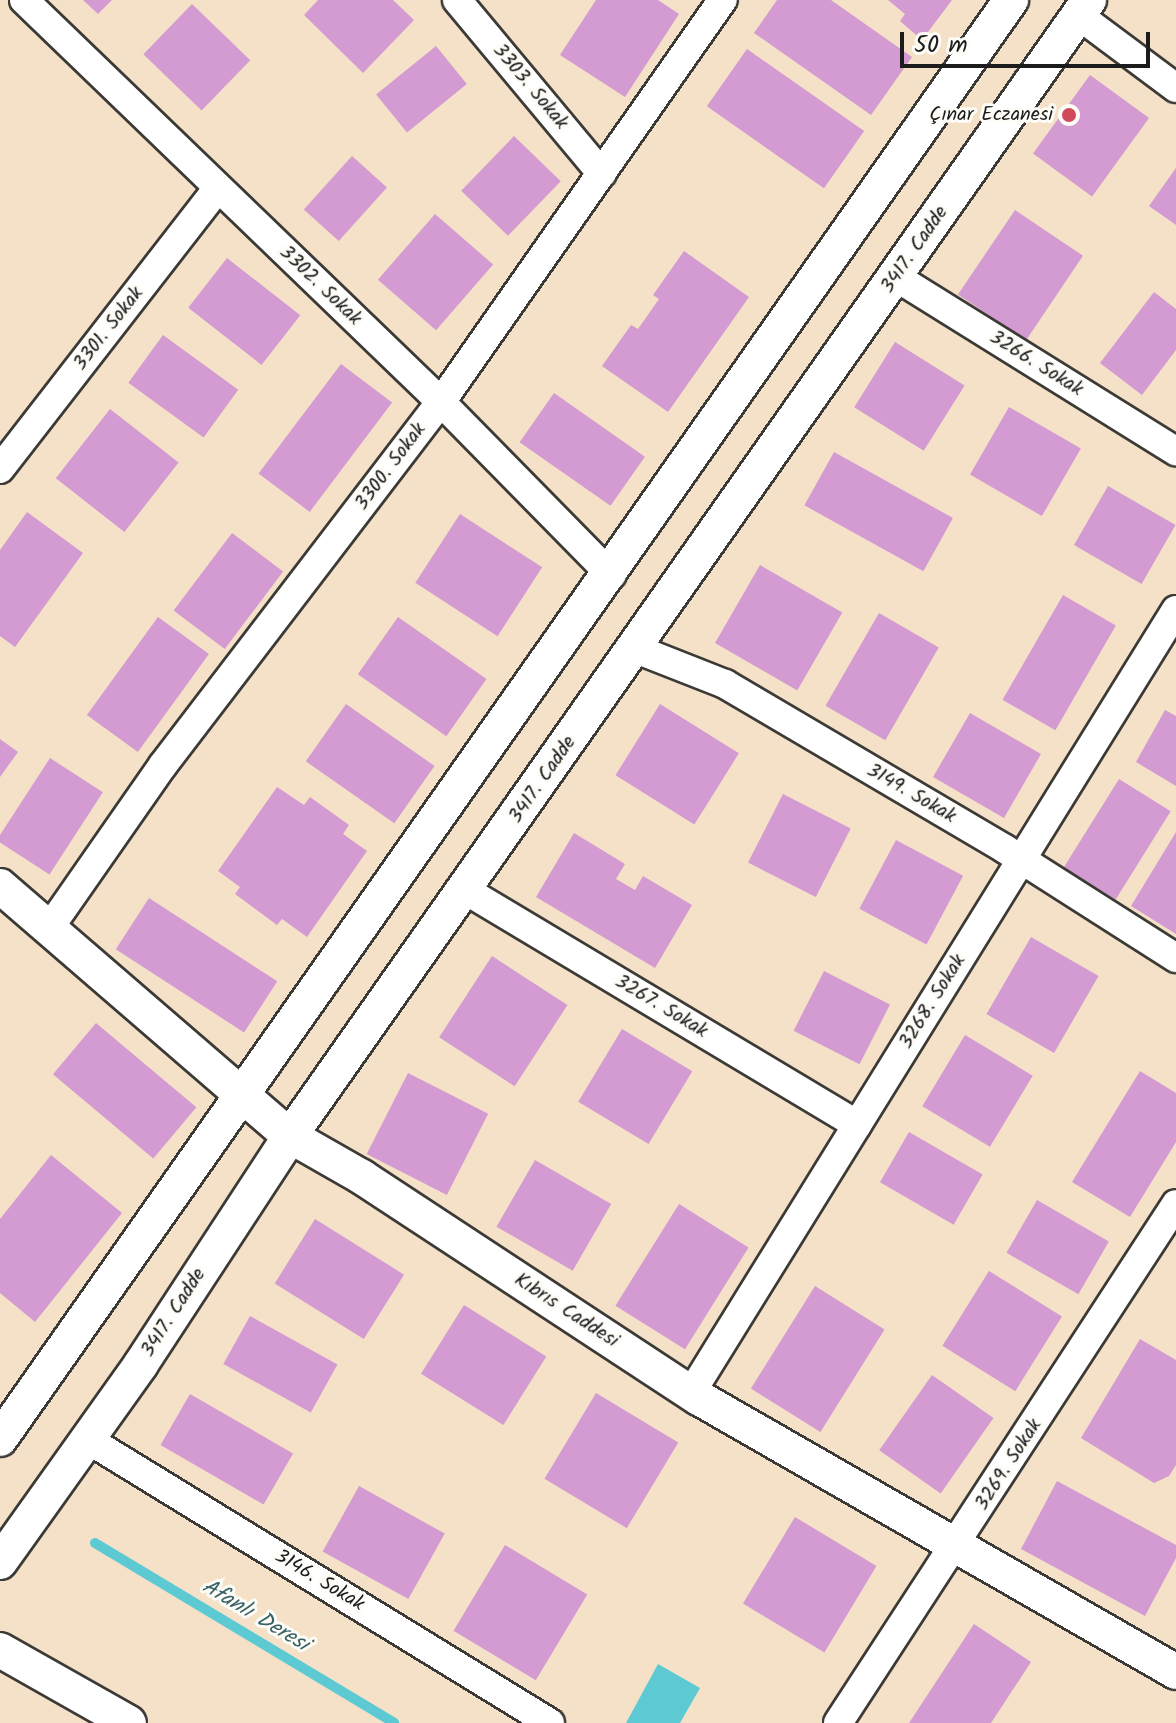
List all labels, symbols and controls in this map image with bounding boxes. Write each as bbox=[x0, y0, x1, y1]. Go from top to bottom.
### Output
scale bar bbox=[904, 16, 1154, 66]
text: 50 m bbox=[914, 26, 968, 65]
street label: 3303. Sokak bbox=[487, 39, 573, 135]
place label: Çınar Eczanesi bbox=[929, 103, 1053, 127]
marker: Çınar Eczanesi bbox=[1060, 106, 1078, 124]
street label: 3417. Cadde bbox=[876, 202, 954, 298]
street label: 3302. Sokak bbox=[274, 241, 366, 331]
street label: 3301. Sokak bbox=[69, 282, 149, 376]
street label: 3266. Sokak bbox=[985, 326, 1087, 402]
street label: 3300. Sokak bbox=[350, 418, 432, 516]
street label: 3417. Cadde bbox=[504, 732, 582, 828]
street label: 3149. Sokak bbox=[862, 759, 960, 829]
street label: 3268. Sokak bbox=[895, 950, 971, 1054]
street label: 3267. Sokak bbox=[610, 970, 712, 1044]
street label: 3417. Cadde bbox=[136, 1264, 212, 1362]
street label: Kıbrıs Caddesi bbox=[509, 1268, 623, 1354]
street label: 3269. Sokak bbox=[970, 1415, 1048, 1515]
street label: 3146. Sokak bbox=[270, 1545, 368, 1617]
water label: Afanlı Deresi bbox=[197, 1574, 313, 1658]

